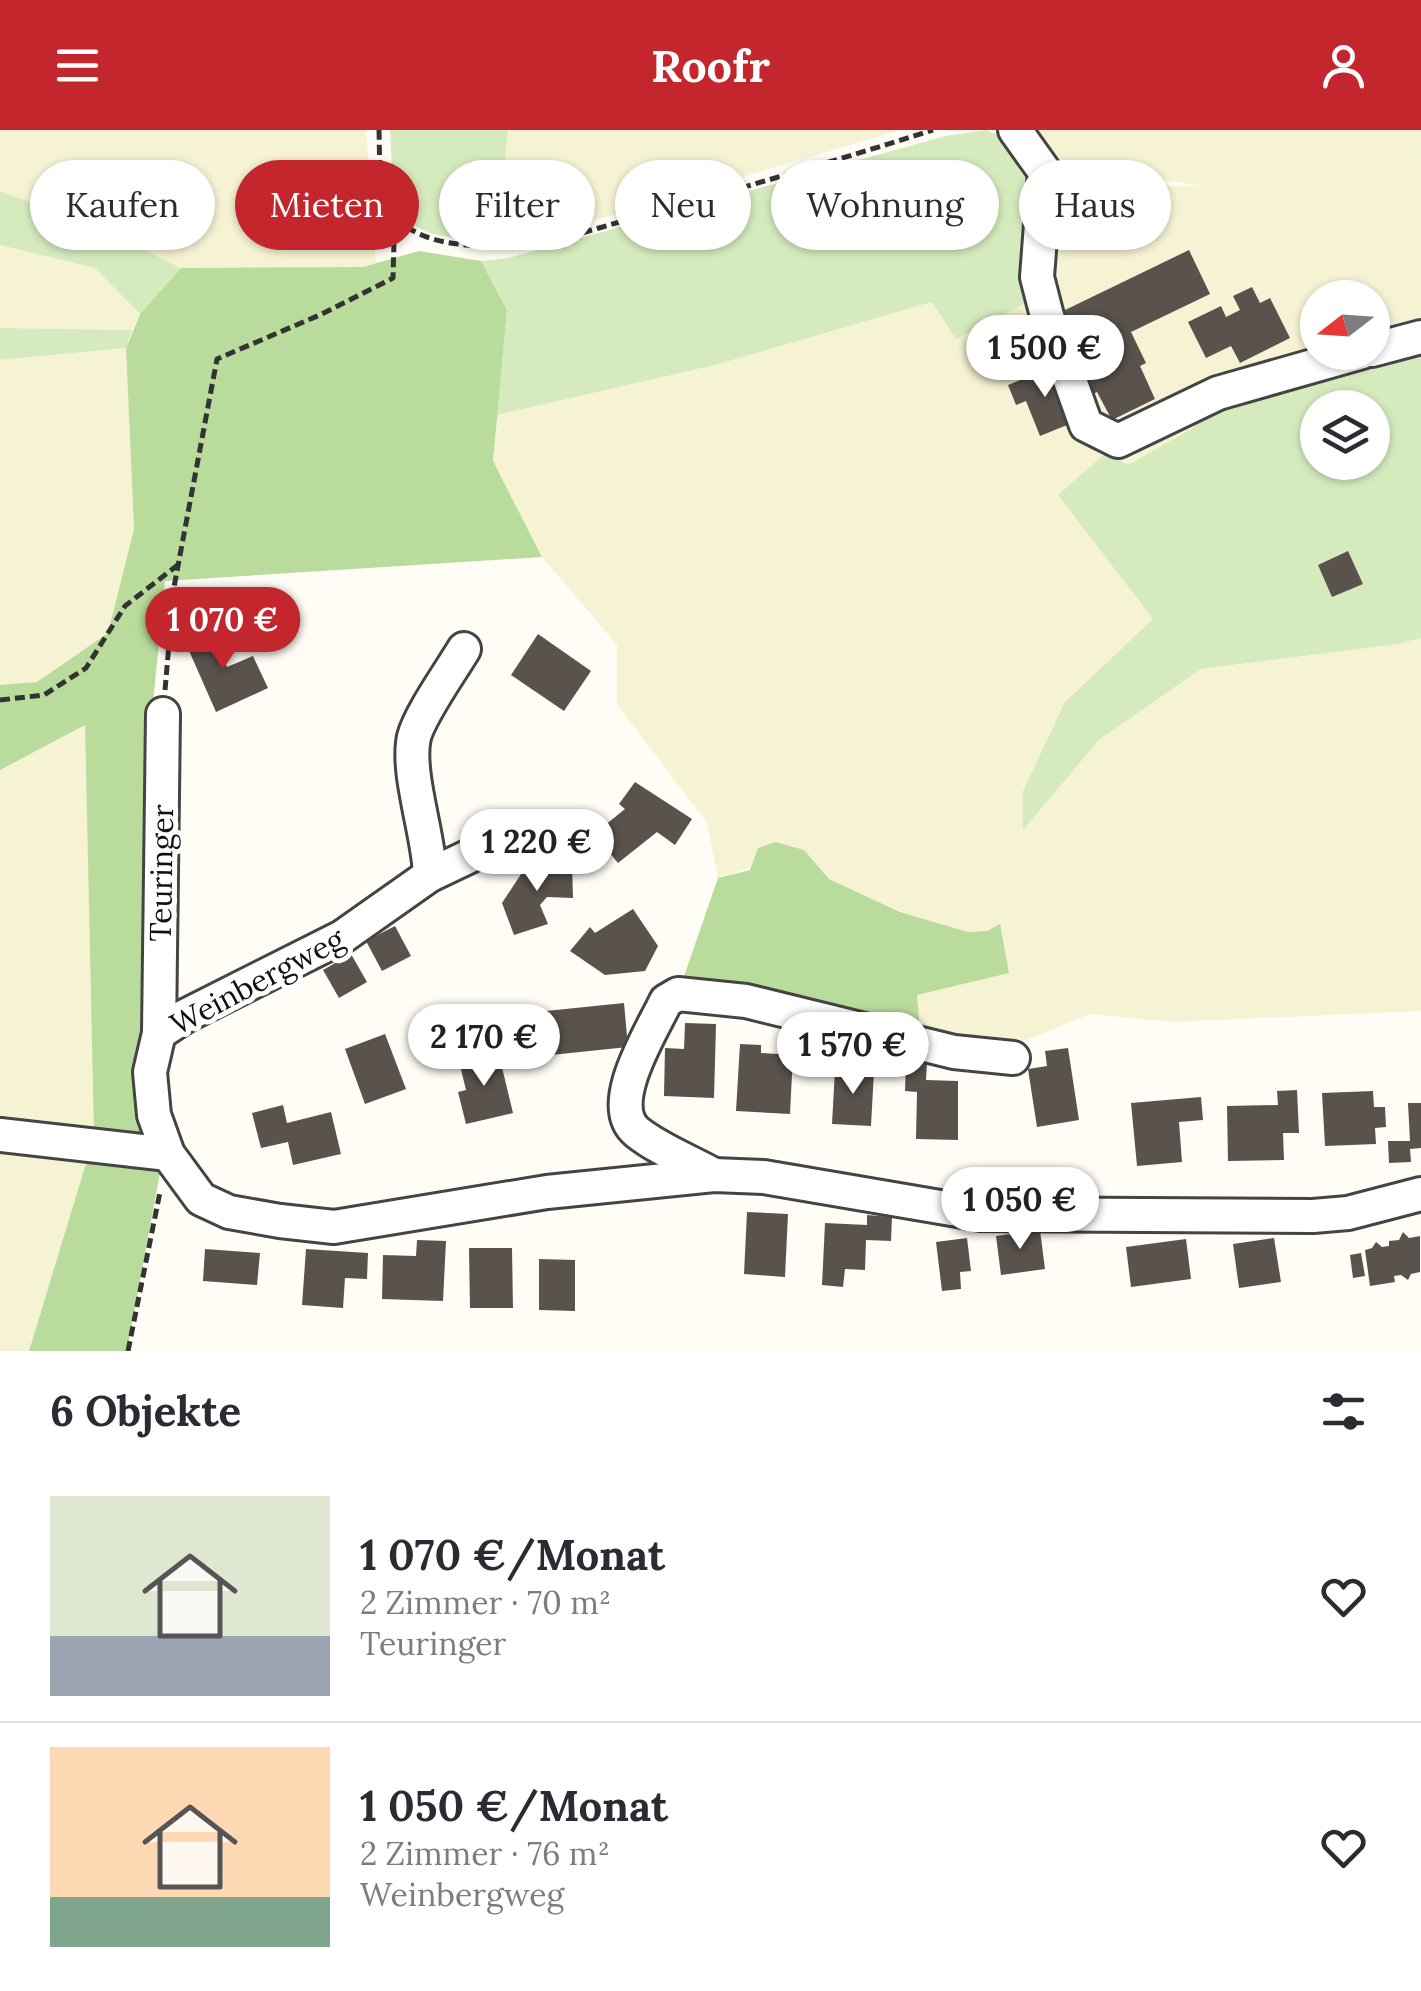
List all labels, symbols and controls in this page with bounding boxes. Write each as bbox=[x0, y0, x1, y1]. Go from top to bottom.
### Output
text: Roofr bbox=[651, 37, 770, 94]
icon: menu bbox=[50, 38, 105, 93]
icon: person bbox=[1316, 38, 1371, 93]
chip: Kaufen bbox=[30, 160, 215, 250]
chip: Mieten bbox=[235, 160, 419, 250]
chip: Filter bbox=[439, 160, 595, 250]
chip: Neu bbox=[615, 160, 751, 250]
chip: Wohnung bbox=[771, 160, 999, 250]
chip: Haus bbox=[1019, 160, 1171, 250]
north arrow bbox=[1300, 280, 1390, 370]
map controls bbox=[1300, 280, 1390, 480]
pin: 1 500 € bbox=[953, 315, 1137, 400]
text: 1 500 € bbox=[988, 327, 1102, 368]
button: layers bbox=[1300, 390, 1390, 480]
pin: 1 070 € bbox=[131, 587, 315, 672]
text: 1 070 € bbox=[167, 599, 279, 640]
street label: Teuringer bbox=[141, 804, 182, 942]
pin: 1 220 € bbox=[445, 809, 629, 894]
text: 1 220 € bbox=[482, 821, 592, 862]
street label: Weinbergweg bbox=[164, 919, 352, 1044]
pin: 2 170 € bbox=[392, 1004, 576, 1089]
pin: 1 570 € bbox=[761, 1012, 945, 1097]
text: 2 170 € bbox=[430, 1016, 538, 1057]
text: 1 570 € bbox=[799, 1024, 907, 1065]
pin: 1 050 € bbox=[928, 1167, 1112, 1252]
text: 1 050 € bbox=[963, 1179, 1077, 1220]
text: 6 Objekte bbox=[50, 1384, 241, 1438]
icon: filters bbox=[1316, 1384, 1371, 1439]
text: 1 070 €/Monat bbox=[360, 1528, 665, 1582]
icon: home bbox=[130, 1536, 250, 1656]
icon: heart bbox=[1316, 1569, 1371, 1624]
text: 2 Zimmer · 70 m² bbox=[360, 1582, 611, 1623]
text: Teuringer bbox=[360, 1623, 506, 1664]
text: 1 050 €/Monat bbox=[360, 1779, 668, 1833]
icon: home bbox=[130, 1787, 250, 1907]
icon: heart bbox=[1316, 1820, 1371, 1875]
text: 2 Zimmer · 76 m² bbox=[360, 1833, 610, 1874]
text: Weinbergweg bbox=[360, 1874, 564, 1915]

